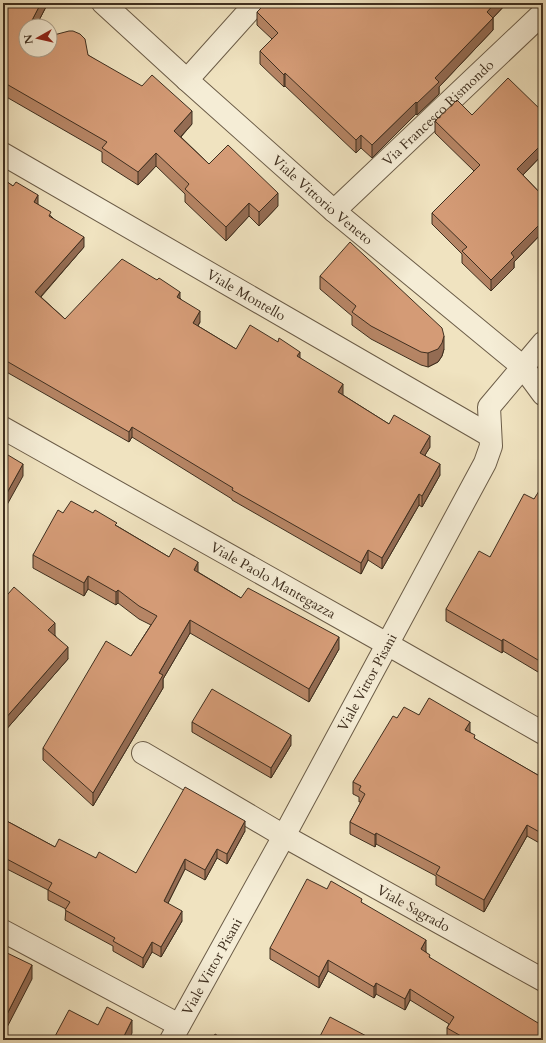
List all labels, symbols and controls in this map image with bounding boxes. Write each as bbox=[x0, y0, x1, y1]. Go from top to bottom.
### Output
north arrow bbox=[18, 18, 58, 58]
text: N bbox=[20, 33, 37, 45]
street label: Via Francesco Rismondo bbox=[378, 55, 498, 170]
street label: Viale Vittorio Veneto bbox=[268, 151, 378, 249]
street label: Viale Montello bbox=[203, 264, 290, 325]
street label: Viale Paolo Mantegazza bbox=[207, 537, 339, 623]
street label: Viale Vittor Pisani bbox=[333, 630, 401, 734]
street label: Viale Sagrado bbox=[374, 880, 454, 936]
street label: Viale Vittor Pisani bbox=[177, 914, 246, 1019]

